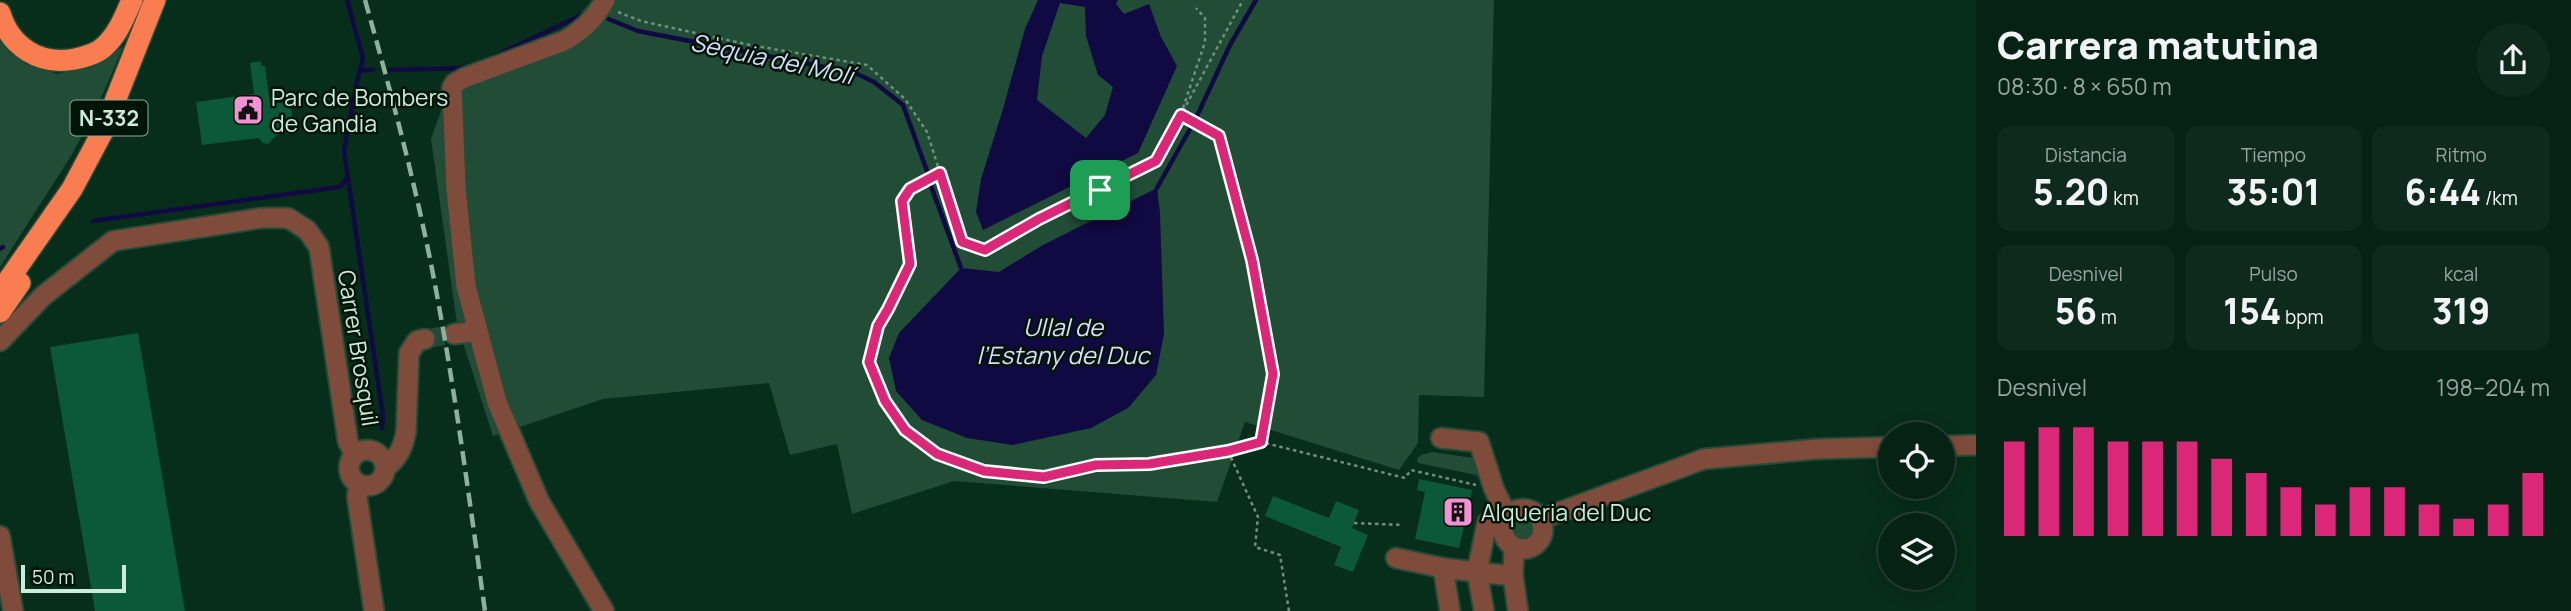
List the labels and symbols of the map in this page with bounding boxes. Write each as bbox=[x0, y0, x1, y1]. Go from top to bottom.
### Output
water label: Sèquia del Molí bbox=[688, 25, 861, 92]
place label: Parc de Bombers de Gandia bbox=[271, 81, 448, 139]
public building icon: Parc de Bombers de Gandia bbox=[231, 93, 265, 127]
road number: N-332 bbox=[70, 100, 148, 136]
pin bbox=[1070, 160, 1130, 220]
street label: Carrer Brosquil bbox=[331, 268, 387, 428]
water label: Ullal de l’Estany del Duc bbox=[977, 310, 1151, 371]
building icon: Alqueria del Duc bbox=[1441, 495, 1475, 529]
place label: Alqueria del Duc bbox=[1481, 496, 1652, 528]
scale bar bbox=[21, 562, 126, 594]

